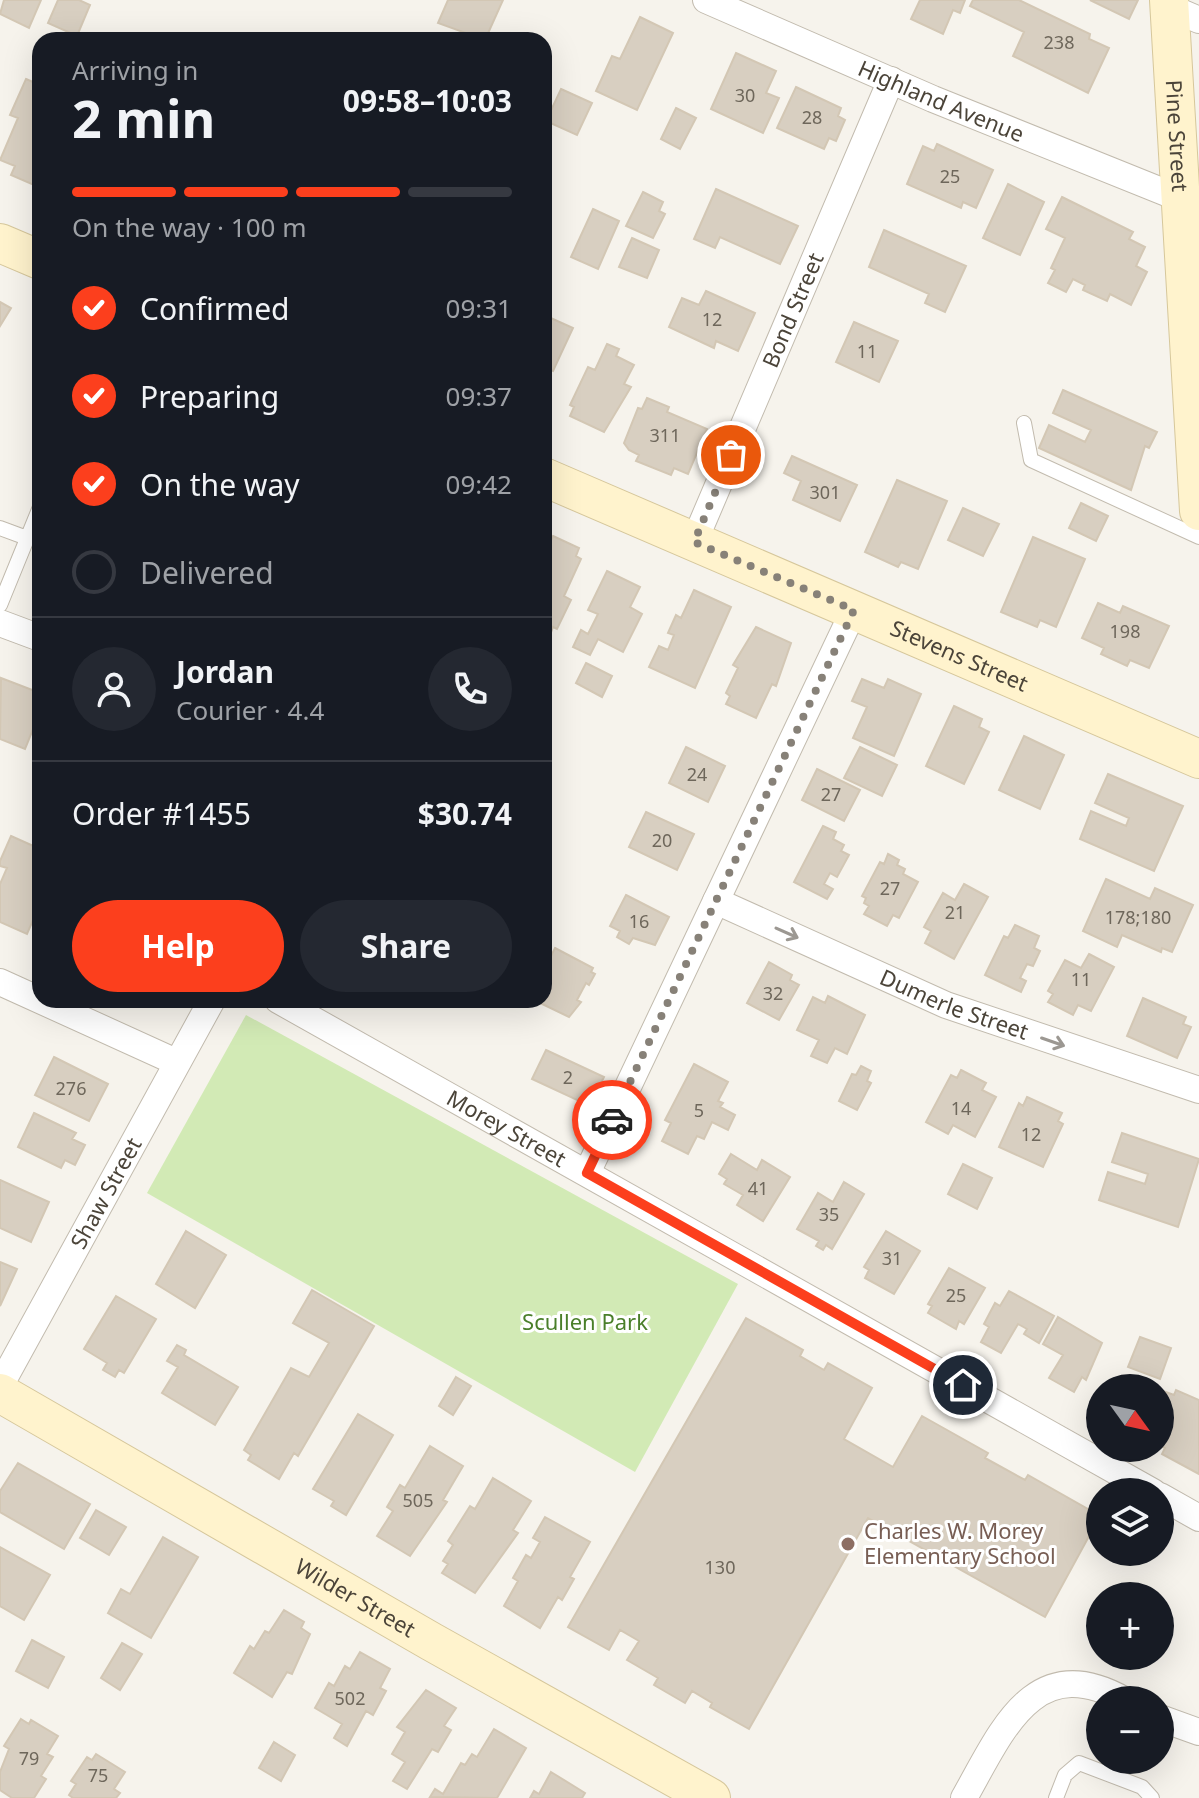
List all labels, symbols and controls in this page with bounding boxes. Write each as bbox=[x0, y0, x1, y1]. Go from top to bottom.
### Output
house number: 238 bbox=[1044, 30, 1074, 54]
text: Arriving in bbox=[72, 52, 198, 88]
street label: Highland Avenue bbox=[854, 52, 1029, 148]
street label: Pine Street bbox=[1160, 79, 1196, 193]
text: 09:58–10:03 bbox=[343, 80, 512, 121]
text: 2 min bbox=[72, 82, 215, 153]
house number: 30 bbox=[735, 83, 755, 107]
house number: 28 bbox=[802, 105, 822, 129]
house number: 25 bbox=[940, 164, 960, 188]
text: On the way · 100 m bbox=[72, 209, 306, 245]
street label: Bond Street bbox=[754, 248, 830, 372]
icon: check bbox=[72, 286, 116, 330]
text: Confirmed bbox=[140, 288, 290, 329]
text: 09:31 bbox=[446, 290, 512, 326]
house number: 12 bbox=[702, 307, 722, 331]
house number: 11 bbox=[857, 339, 877, 363]
icon: check bbox=[72, 374, 116, 418]
text: Preparing bbox=[140, 376, 279, 417]
text: 09:37 bbox=[446, 378, 512, 414]
pin bbox=[697, 421, 765, 489]
house number: 311 bbox=[650, 423, 680, 447]
icon: bag bbox=[709, 433, 753, 477]
icon: check bbox=[72, 462, 116, 506]
text: On the way bbox=[140, 464, 300, 505]
text: 09:42 bbox=[446, 466, 512, 502]
house number: 301 bbox=[810, 480, 840, 504]
text: Delivered bbox=[140, 552, 274, 593]
street label: Stevens Street bbox=[886, 612, 1033, 698]
house number: 198 bbox=[1110, 619, 1140, 643]
button: person bbox=[72, 647, 156, 731]
button: phone bbox=[428, 647, 512, 731]
text: Jordan bbox=[176, 651, 274, 692]
text: Courier · 4.4 bbox=[176, 692, 324, 728]
house number: 24 bbox=[687, 762, 707, 786]
house number: 27 bbox=[821, 782, 841, 806]
text: Order #1455 bbox=[72, 793, 251, 834]
text: $30.74 bbox=[418, 793, 512, 834]
house number: 20 bbox=[652, 828, 672, 852]
house number: 27 bbox=[880, 876, 900, 900]
button: Help bbox=[72, 900, 284, 992]
button: Share bbox=[300, 900, 512, 992]
house number: 21 bbox=[945, 900, 965, 924]
house number: 178;180 bbox=[1105, 905, 1171, 929]
house number: 16 bbox=[629, 909, 649, 933]
one-way arrow bbox=[775, 926, 799, 941]
street label: Dumerle Street bbox=[876, 961, 1033, 1046]
house number: 11 bbox=[1071, 967, 1091, 991]
house number: 32 bbox=[763, 981, 783, 1005]
one-way arrow bbox=[1041, 1035, 1066, 1050]
house number: 2 bbox=[563, 1065, 573, 1089]
house number: 276 bbox=[56, 1076, 86, 1100]
courier bbox=[572, 1080, 652, 1160]
street label: Morey Street bbox=[442, 1082, 572, 1173]
house number: 14 bbox=[951, 1096, 971, 1120]
icon: car bbox=[590, 1098, 634, 1142]
house number: 5 bbox=[694, 1098, 704, 1122]
house number: 12 bbox=[1021, 1122, 1041, 1146]
street label: Shaw Street bbox=[62, 1132, 148, 1254]
house number: 41 bbox=[748, 1176, 768, 1200]
house number: 35 bbox=[819, 1202, 839, 1226]
house number: 31 bbox=[882, 1246, 902, 1270]
house number: 25 bbox=[946, 1283, 966, 1307]
park label: Scullen Park bbox=[522, 1306, 648, 1336]
pin bbox=[929, 1351, 997, 1419]
icon: home bbox=[941, 1363, 985, 1407]
north arrow bbox=[1086, 1374, 1174, 1462]
map controls bbox=[1086, 1374, 1174, 1774]
button: layers bbox=[1086, 1478, 1174, 1566]
house number: 505 bbox=[403, 1488, 433, 1512]
place label: Charles W. Morey Elementary School bbox=[864, 1515, 1056, 1570]
marker: Charles W. Morey Elementary School bbox=[839, 1535, 857, 1553]
street label: Wilder Street bbox=[290, 1550, 421, 1643]
house number: 130 bbox=[705, 1555, 735, 1579]
button: + bbox=[1086, 1582, 1174, 1670]
house number: 502 bbox=[335, 1686, 365, 1710]
button: − bbox=[1086, 1686, 1174, 1774]
house number: 79 bbox=[19, 1746, 39, 1770]
house number: 75 bbox=[88, 1763, 108, 1787]

